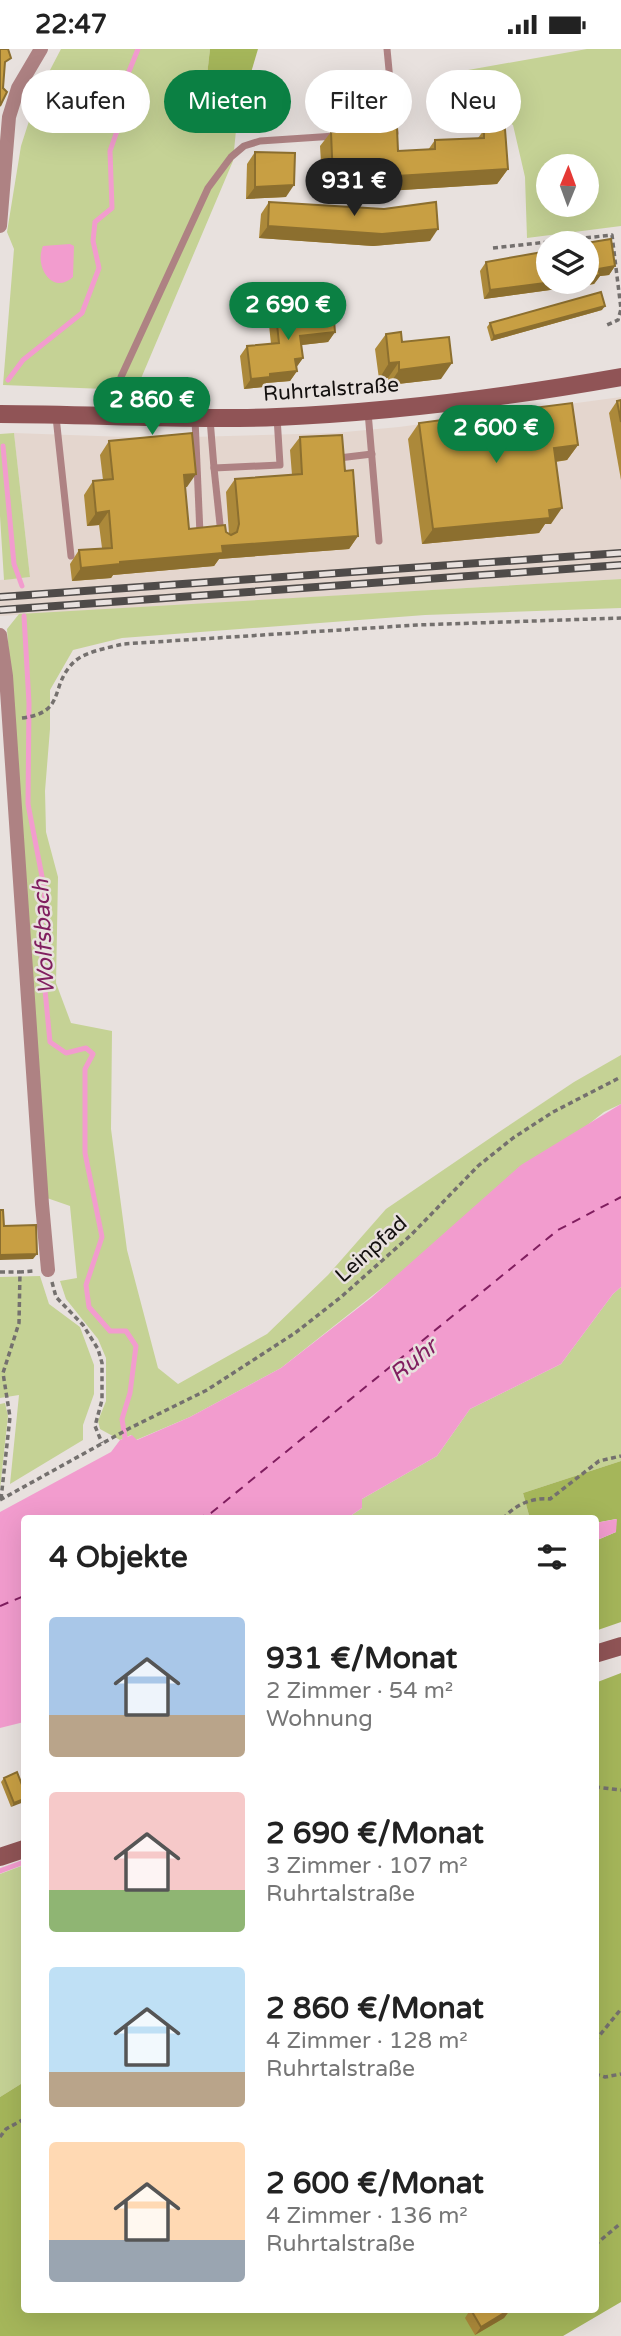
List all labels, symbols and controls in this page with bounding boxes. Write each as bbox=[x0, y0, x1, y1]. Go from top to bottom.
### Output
text: 22:47 bbox=[35, 9, 107, 40]
chip: Kaufen bbox=[21, 70, 150, 133]
chip: Mieten bbox=[164, 70, 291, 133]
chip: Filter bbox=[305, 70, 412, 133]
chip: Neu bbox=[426, 70, 521, 133]
north arrow bbox=[536, 154, 598, 217]
map controls bbox=[536, 154, 599, 294]
pin: 931 € bbox=[305, 159, 403, 218]
text: 931 € bbox=[322, 167, 387, 195]
button: layers bbox=[536, 231, 599, 294]
pin: 2 690 € bbox=[223, 282, 353, 342]
text: 2 690 € bbox=[245, 291, 331, 319]
street label: Ruhrtalstraße bbox=[262, 372, 400, 407]
pin: 2 860 € bbox=[87, 377, 217, 437]
text: 2 860 € bbox=[109, 386, 195, 414]
pin: 2 600 € bbox=[431, 405, 561, 465]
text: 2 600 € bbox=[453, 414, 539, 442]
water label: Wolfsbach bbox=[27, 878, 61, 995]
street label: Leinpfad bbox=[330, 1211, 412, 1288]
water label: Ruhr bbox=[384, 1331, 446, 1388]
icon: filters bbox=[533, 1538, 571, 1576]
text: 4 Objekte bbox=[49, 1539, 188, 1576]
text: 931 €/Monat bbox=[266, 1640, 457, 1677]
icon: home bbox=[105, 1645, 189, 1729]
text: 2 Zimmer · 54 m² bbox=[266, 1677, 453, 1705]
text: Wohnung bbox=[266, 1705, 373, 1733]
text: 2 690 €/Monat bbox=[266, 1815, 484, 1852]
icon: home bbox=[105, 1820, 189, 1904]
text: 3 Zimmer · 107 m² bbox=[266, 1852, 468, 1880]
text: Ruhrtalstraße bbox=[266, 1880, 415, 1908]
text: 2 860 €/Monat bbox=[266, 1990, 484, 2027]
icon: home bbox=[105, 1995, 189, 2079]
text: 4 Zimmer · 128 m² bbox=[266, 2027, 468, 2055]
text: Ruhrtalstraße bbox=[266, 2055, 415, 2083]
text: 2 600 €/Monat bbox=[266, 2165, 484, 2202]
icon: home bbox=[105, 2170, 189, 2254]
text: 4 Zimmer · 136 m² bbox=[266, 2202, 468, 2230]
text: Ruhrtalstraße bbox=[266, 2230, 415, 2258]

